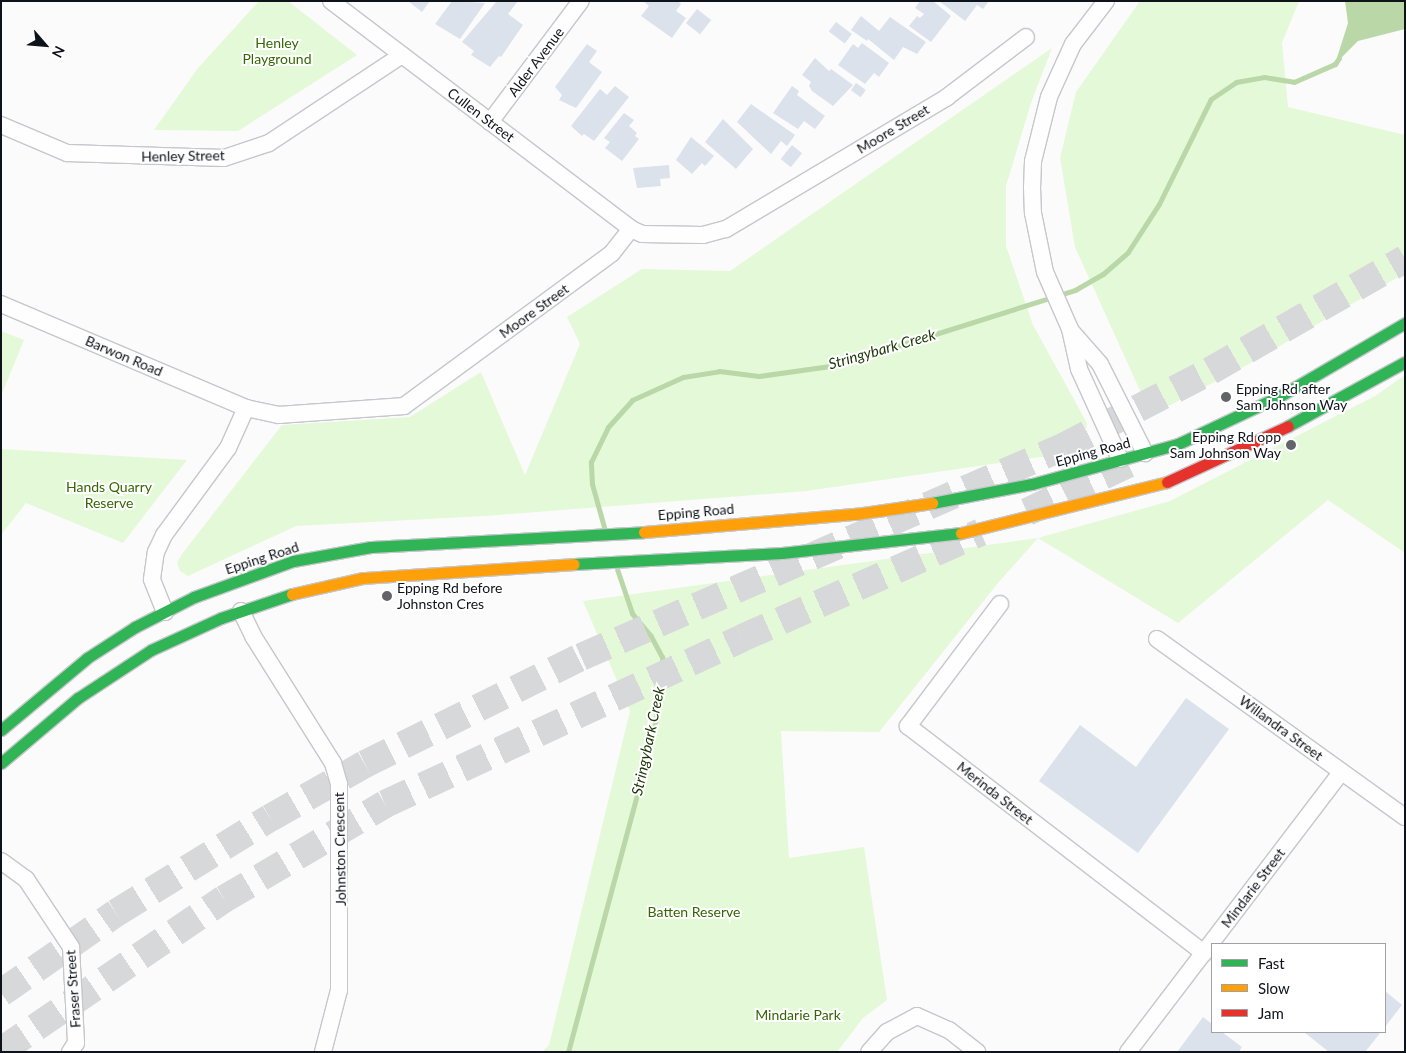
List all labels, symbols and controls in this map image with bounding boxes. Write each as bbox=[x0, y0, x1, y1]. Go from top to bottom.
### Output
north arrow bbox=[20, 20, 70, 70]
street label: Alder Avenue bbox=[504, 24, 568, 100]
park label: Henley Playground bbox=[242, 35, 312, 68]
text: N bbox=[49, 43, 69, 61]
street label: Cullen Street bbox=[444, 84, 518, 146]
street label: Moore Street bbox=[854, 101, 932, 157]
street label: Henley Street bbox=[141, 147, 225, 165]
street label: Moore Street bbox=[496, 280, 572, 342]
water label: Stringybark Creek bbox=[826, 325, 938, 373]
street label: Barwon Road bbox=[83, 332, 165, 380]
place label: Epping Rd after Sam Johnson Way bbox=[1236, 381, 1348, 414]
marker: Epping Rd after Sam Johnson Way bbox=[1220, 391, 1232, 403]
place label: Epping Rd opp Sam Johnson Way bbox=[1169, 429, 1281, 462]
street label: Epping Road bbox=[1054, 434, 1132, 470]
marker: Epping Rd opp Sam Johnson Way bbox=[1285, 439, 1297, 451]
park label: Hands Quarry Reserve bbox=[66, 479, 152, 512]
street label: Epping Road bbox=[657, 500, 735, 524]
street label: Epping Road bbox=[223, 538, 301, 578]
place label: Epping Rd before Johnston Cres bbox=[397, 580, 502, 612]
marker: Epping Rd before Johnston Cres bbox=[381, 590, 393, 602]
water label: Stringybark Creek bbox=[628, 685, 668, 797]
street label: Willandra Street bbox=[1236, 692, 1326, 764]
street label: Merinda Street bbox=[954, 758, 1036, 828]
street label: Johnston Crescent bbox=[331, 792, 349, 906]
street label: Mindarie Street bbox=[1218, 845, 1288, 931]
park label: Batten Reserve bbox=[648, 904, 740, 920]
legend bbox=[1211, 943, 1386, 1033]
street label: Fraser Street bbox=[62, 949, 84, 1029]
text: Fast bbox=[1258, 954, 1285, 972]
text: Slow bbox=[1258, 979, 1290, 997]
text: Jam bbox=[1258, 1004, 1284, 1022]
park label: Mindarie Park bbox=[755, 1007, 841, 1023]

